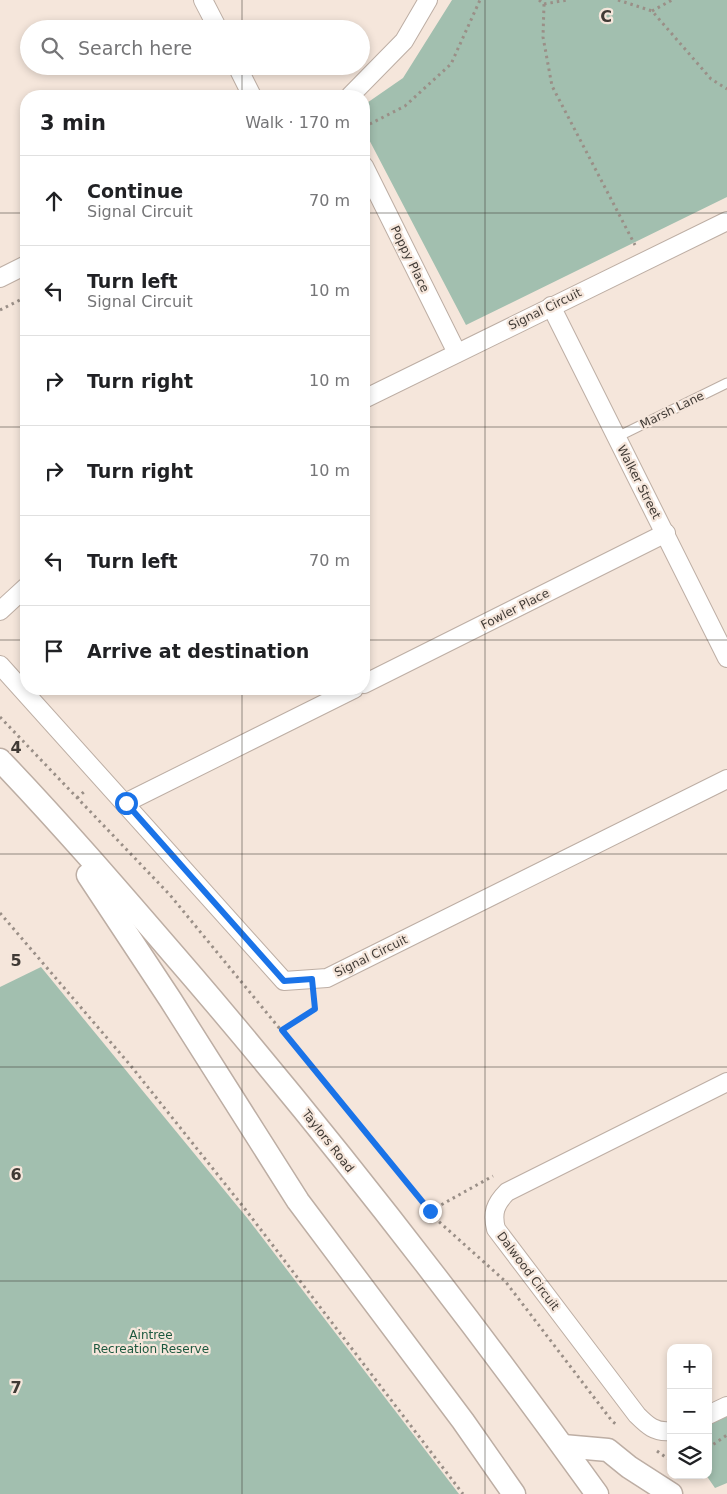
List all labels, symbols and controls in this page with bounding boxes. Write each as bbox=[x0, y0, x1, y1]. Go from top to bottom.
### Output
text: C bbox=[600, 7, 612, 26]
search box bbox=[20, 20, 370, 75]
icon: search bbox=[38, 34, 66, 62]
text: Search here bbox=[78, 37, 192, 59]
text: 3 min bbox=[40, 111, 106, 135]
text: Walk · 170 m bbox=[245, 113, 350, 132]
text: Continue bbox=[87, 180, 183, 202]
icon: ahead bbox=[40, 187, 68, 215]
text: 70 m bbox=[309, 191, 350, 210]
text: Signal Circuit bbox=[87, 202, 193, 221]
street label: Poppy Place bbox=[388, 223, 432, 295]
text: Turn left bbox=[87, 270, 178, 292]
icon: left bbox=[40, 277, 68, 305]
text: 10 m bbox=[309, 281, 350, 300]
street label: Signal Circuit bbox=[506, 285, 584, 333]
text: Signal Circuit bbox=[87, 292, 193, 311]
icon: right bbox=[40, 367, 68, 395]
text: Turn right bbox=[87, 370, 193, 392]
text: 10 m bbox=[309, 371, 350, 390]
street label: Marsh Lane bbox=[638, 389, 706, 431]
street label: Walker Street bbox=[614, 443, 664, 521]
icon: right bbox=[40, 457, 68, 485]
text: Turn right bbox=[87, 460, 193, 482]
text: 10 m bbox=[309, 461, 350, 480]
icon: left bbox=[40, 547, 68, 575]
text: Turn left bbox=[87, 550, 178, 572]
text: 70 m bbox=[309, 551, 350, 570]
street label: Fowler Place bbox=[478, 586, 552, 632]
icon: arrive bbox=[40, 637, 68, 665]
text: Arrive at destination bbox=[87, 640, 309, 662]
text: 4 bbox=[10, 738, 22, 757]
route start bbox=[115, 792, 138, 815]
street label: Signal Circuit bbox=[332, 932, 410, 980]
text: 5 bbox=[10, 951, 22, 970]
street label: Taylors Road bbox=[299, 1106, 357, 1175]
text: 6 bbox=[10, 1165, 22, 1184]
route end bbox=[419, 1200, 442, 1223]
street label: Dalwood Circuit bbox=[494, 1229, 562, 1313]
park label: Aintree Recreation Reserve bbox=[93, 1328, 209, 1356]
map controls bbox=[667, 1344, 712, 1479]
button: + bbox=[667, 1344, 712, 1389]
text: 7 bbox=[10, 1378, 22, 1397]
button: − bbox=[667, 1389, 712, 1434]
button: layers bbox=[667, 1434, 712, 1479]

